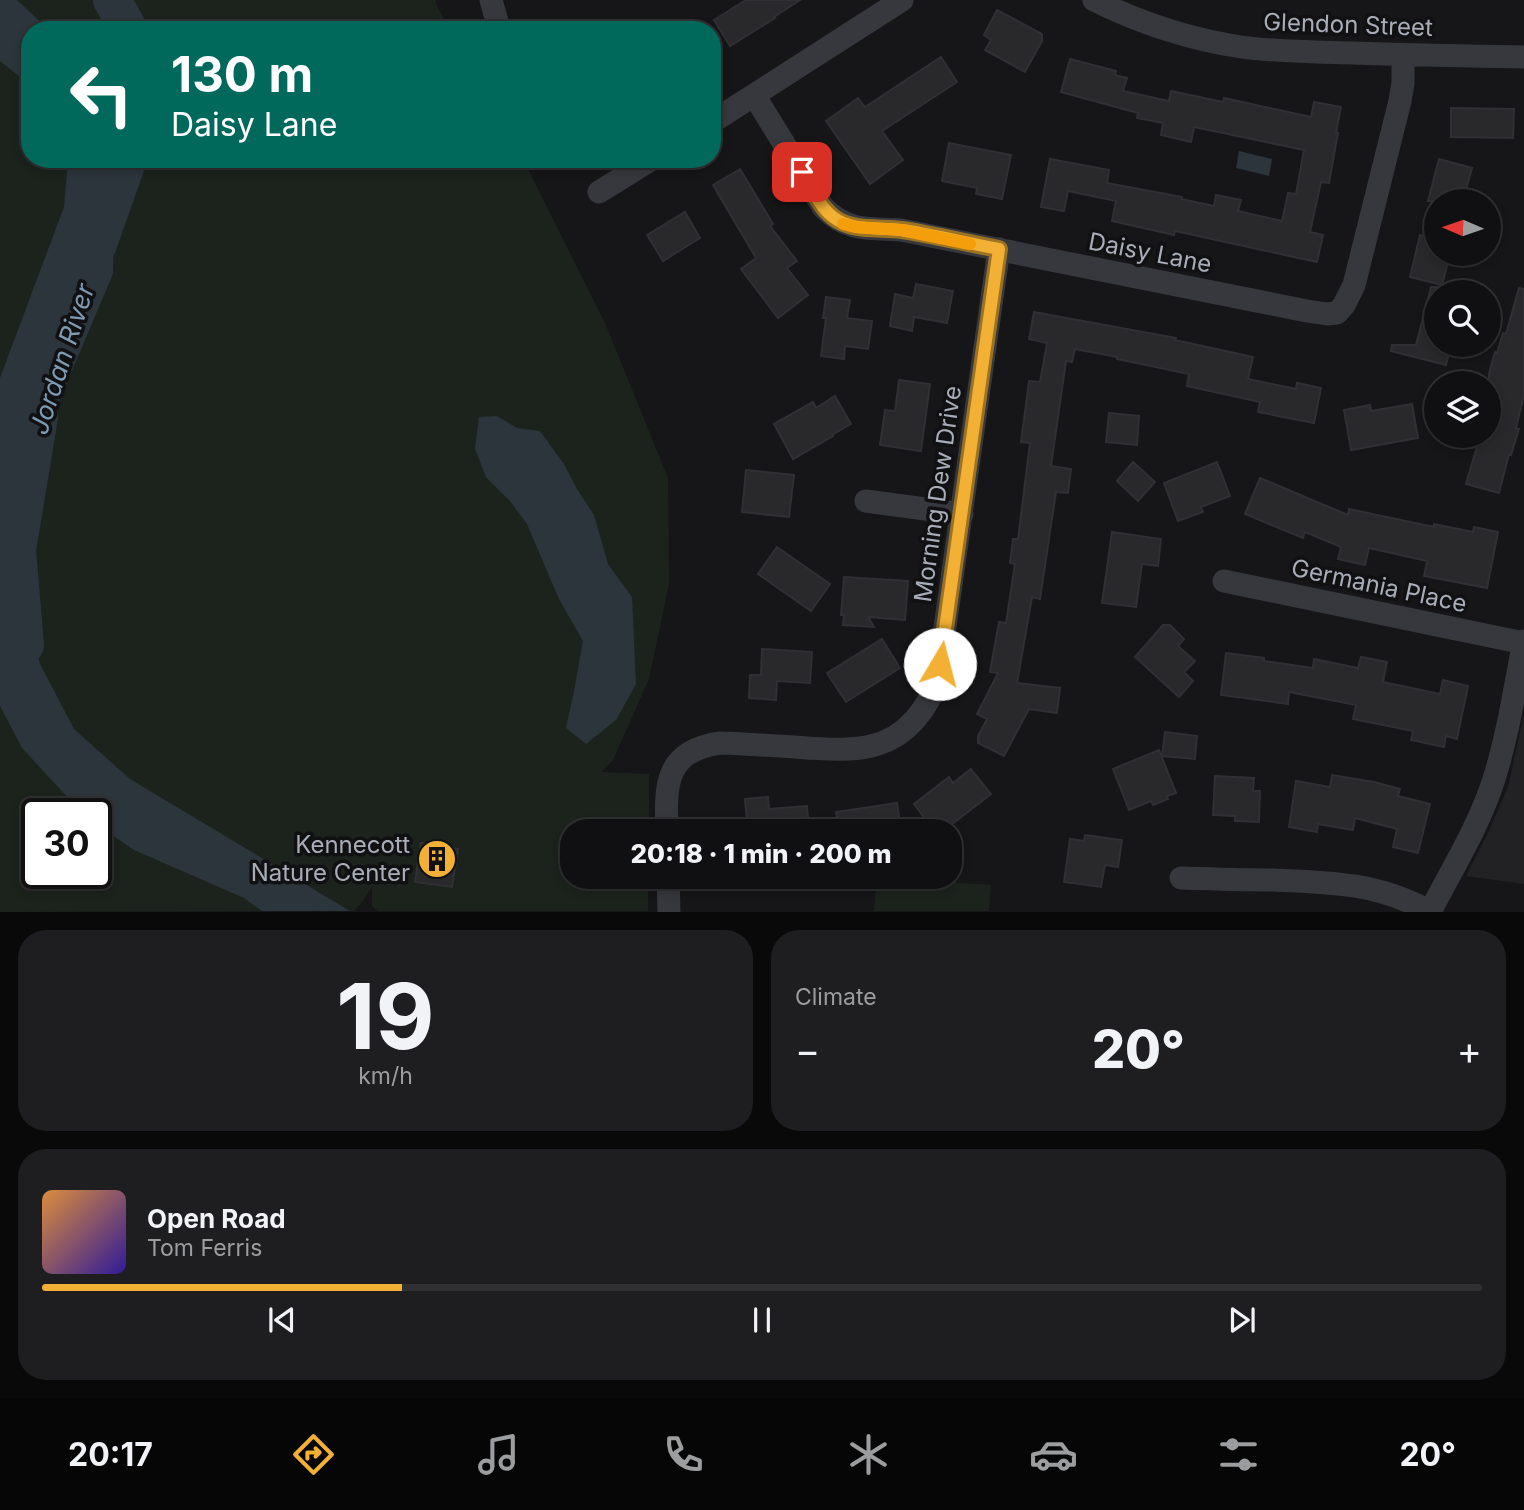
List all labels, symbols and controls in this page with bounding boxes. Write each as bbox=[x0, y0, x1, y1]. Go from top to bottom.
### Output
street label: Glendon Street bbox=[1263, 7, 1433, 42]
text: 130 m bbox=[171, 45, 313, 104]
icon: left bbox=[56, 49, 147, 140]
text: Daisy Lane bbox=[171, 105, 337, 144]
pin bbox=[772, 142, 832, 202]
icon: arrive bbox=[783, 153, 821, 191]
north arrow bbox=[1424, 189, 1502, 266]
map controls bbox=[1424, 189, 1501, 448]
street label: Daisy Lane bbox=[1086, 226, 1214, 279]
water label: Jordan River bbox=[23, 279, 101, 438]
button: search bbox=[1424, 280, 1501, 357]
button: layers bbox=[1424, 371, 1501, 448]
street label: Morning Dew Drive bbox=[908, 384, 967, 604]
street label: Germania Place bbox=[1289, 553, 1469, 618]
position arrow bbox=[903, 627, 977, 701]
speed limit sign: 30 bbox=[21, 798, 112, 889]
place label: Kennecott Nature Center bbox=[251, 830, 410, 887]
building icon: Kennecott Nature Center bbox=[416, 838, 458, 880]
text: 20:18 · 1 min · 200 m bbox=[630, 838, 892, 869]
text: 19 bbox=[336, 961, 435, 1071]
text: Climate bbox=[795, 983, 877, 1011]
text: 20° bbox=[1092, 1018, 1185, 1081]
text: − bbox=[795, 1027, 820, 1073]
text: + bbox=[1457, 1027, 1482, 1073]
text: km/h bbox=[358, 1062, 413, 1090]
text: Open Road bbox=[147, 1203, 286, 1234]
text: Tom Ferris bbox=[147, 1234, 262, 1262]
icon: previous bbox=[263, 1301, 301, 1339]
icon: pause bbox=[743, 1301, 781, 1339]
icon: next bbox=[1223, 1301, 1261, 1339]
icon: directions bbox=[289, 1430, 338, 1479]
icon: music bbox=[474, 1430, 523, 1479]
icon: phone bbox=[659, 1430, 708, 1479]
icon: climate bbox=[844, 1430, 893, 1479]
icon: car bbox=[1029, 1430, 1078, 1479]
icon: filters bbox=[1214, 1430, 1263, 1479]
text: 20:17 bbox=[68, 1435, 153, 1474]
text: 20° bbox=[1399, 1435, 1456, 1474]

